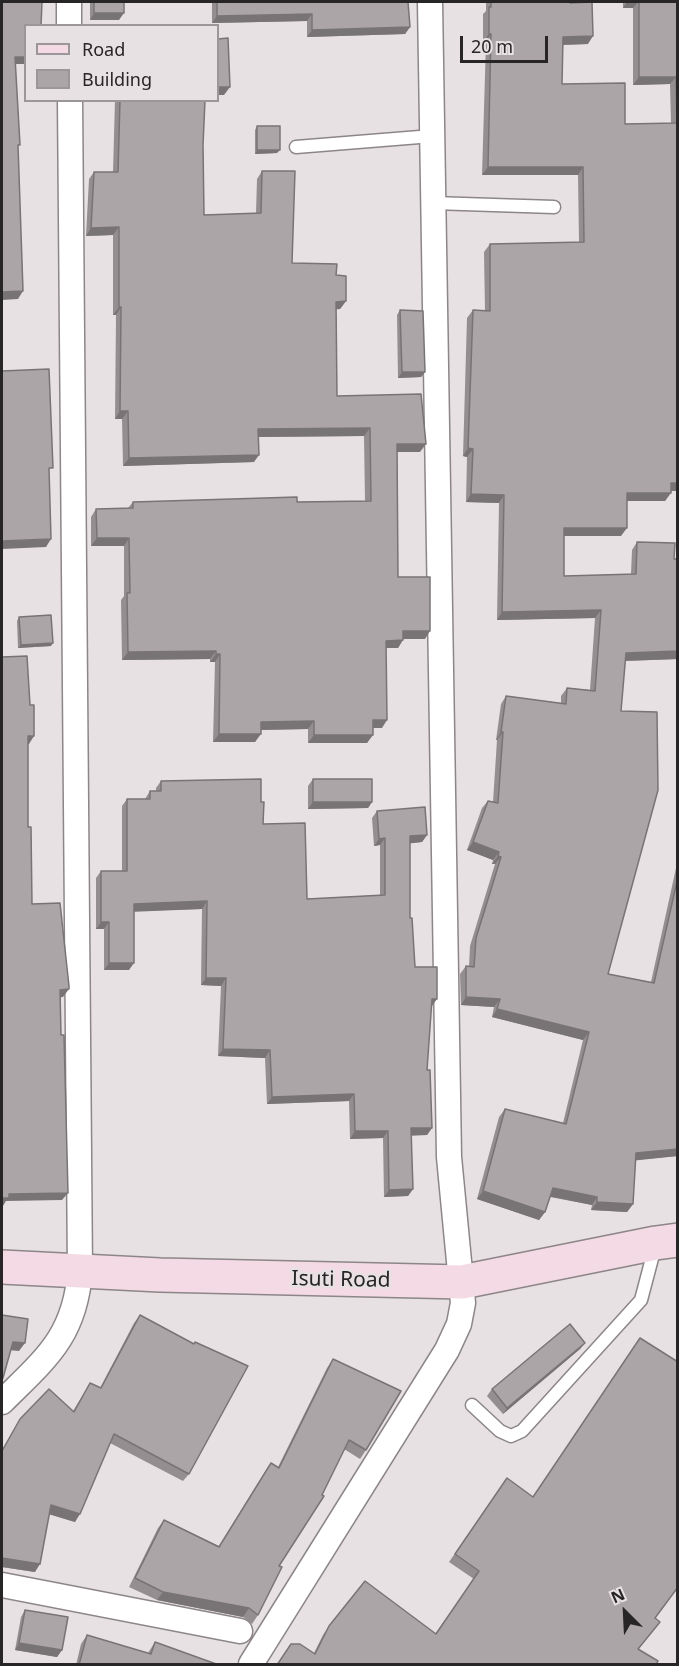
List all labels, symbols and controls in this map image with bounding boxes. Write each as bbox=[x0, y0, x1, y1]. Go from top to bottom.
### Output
legend bbox=[24, 24, 219, 102]
scale bar bbox=[463, 24, 552, 62]
text: 20 m bbox=[471, 34, 513, 58]
text: Road bbox=[82, 37, 125, 61]
text: Building bbox=[82, 67, 152, 91]
street label: Isuti Road bbox=[291, 1267, 391, 1293]
north arrow bbox=[595, 1582, 655, 1642]
text: N bbox=[607, 1583, 628, 1608]

